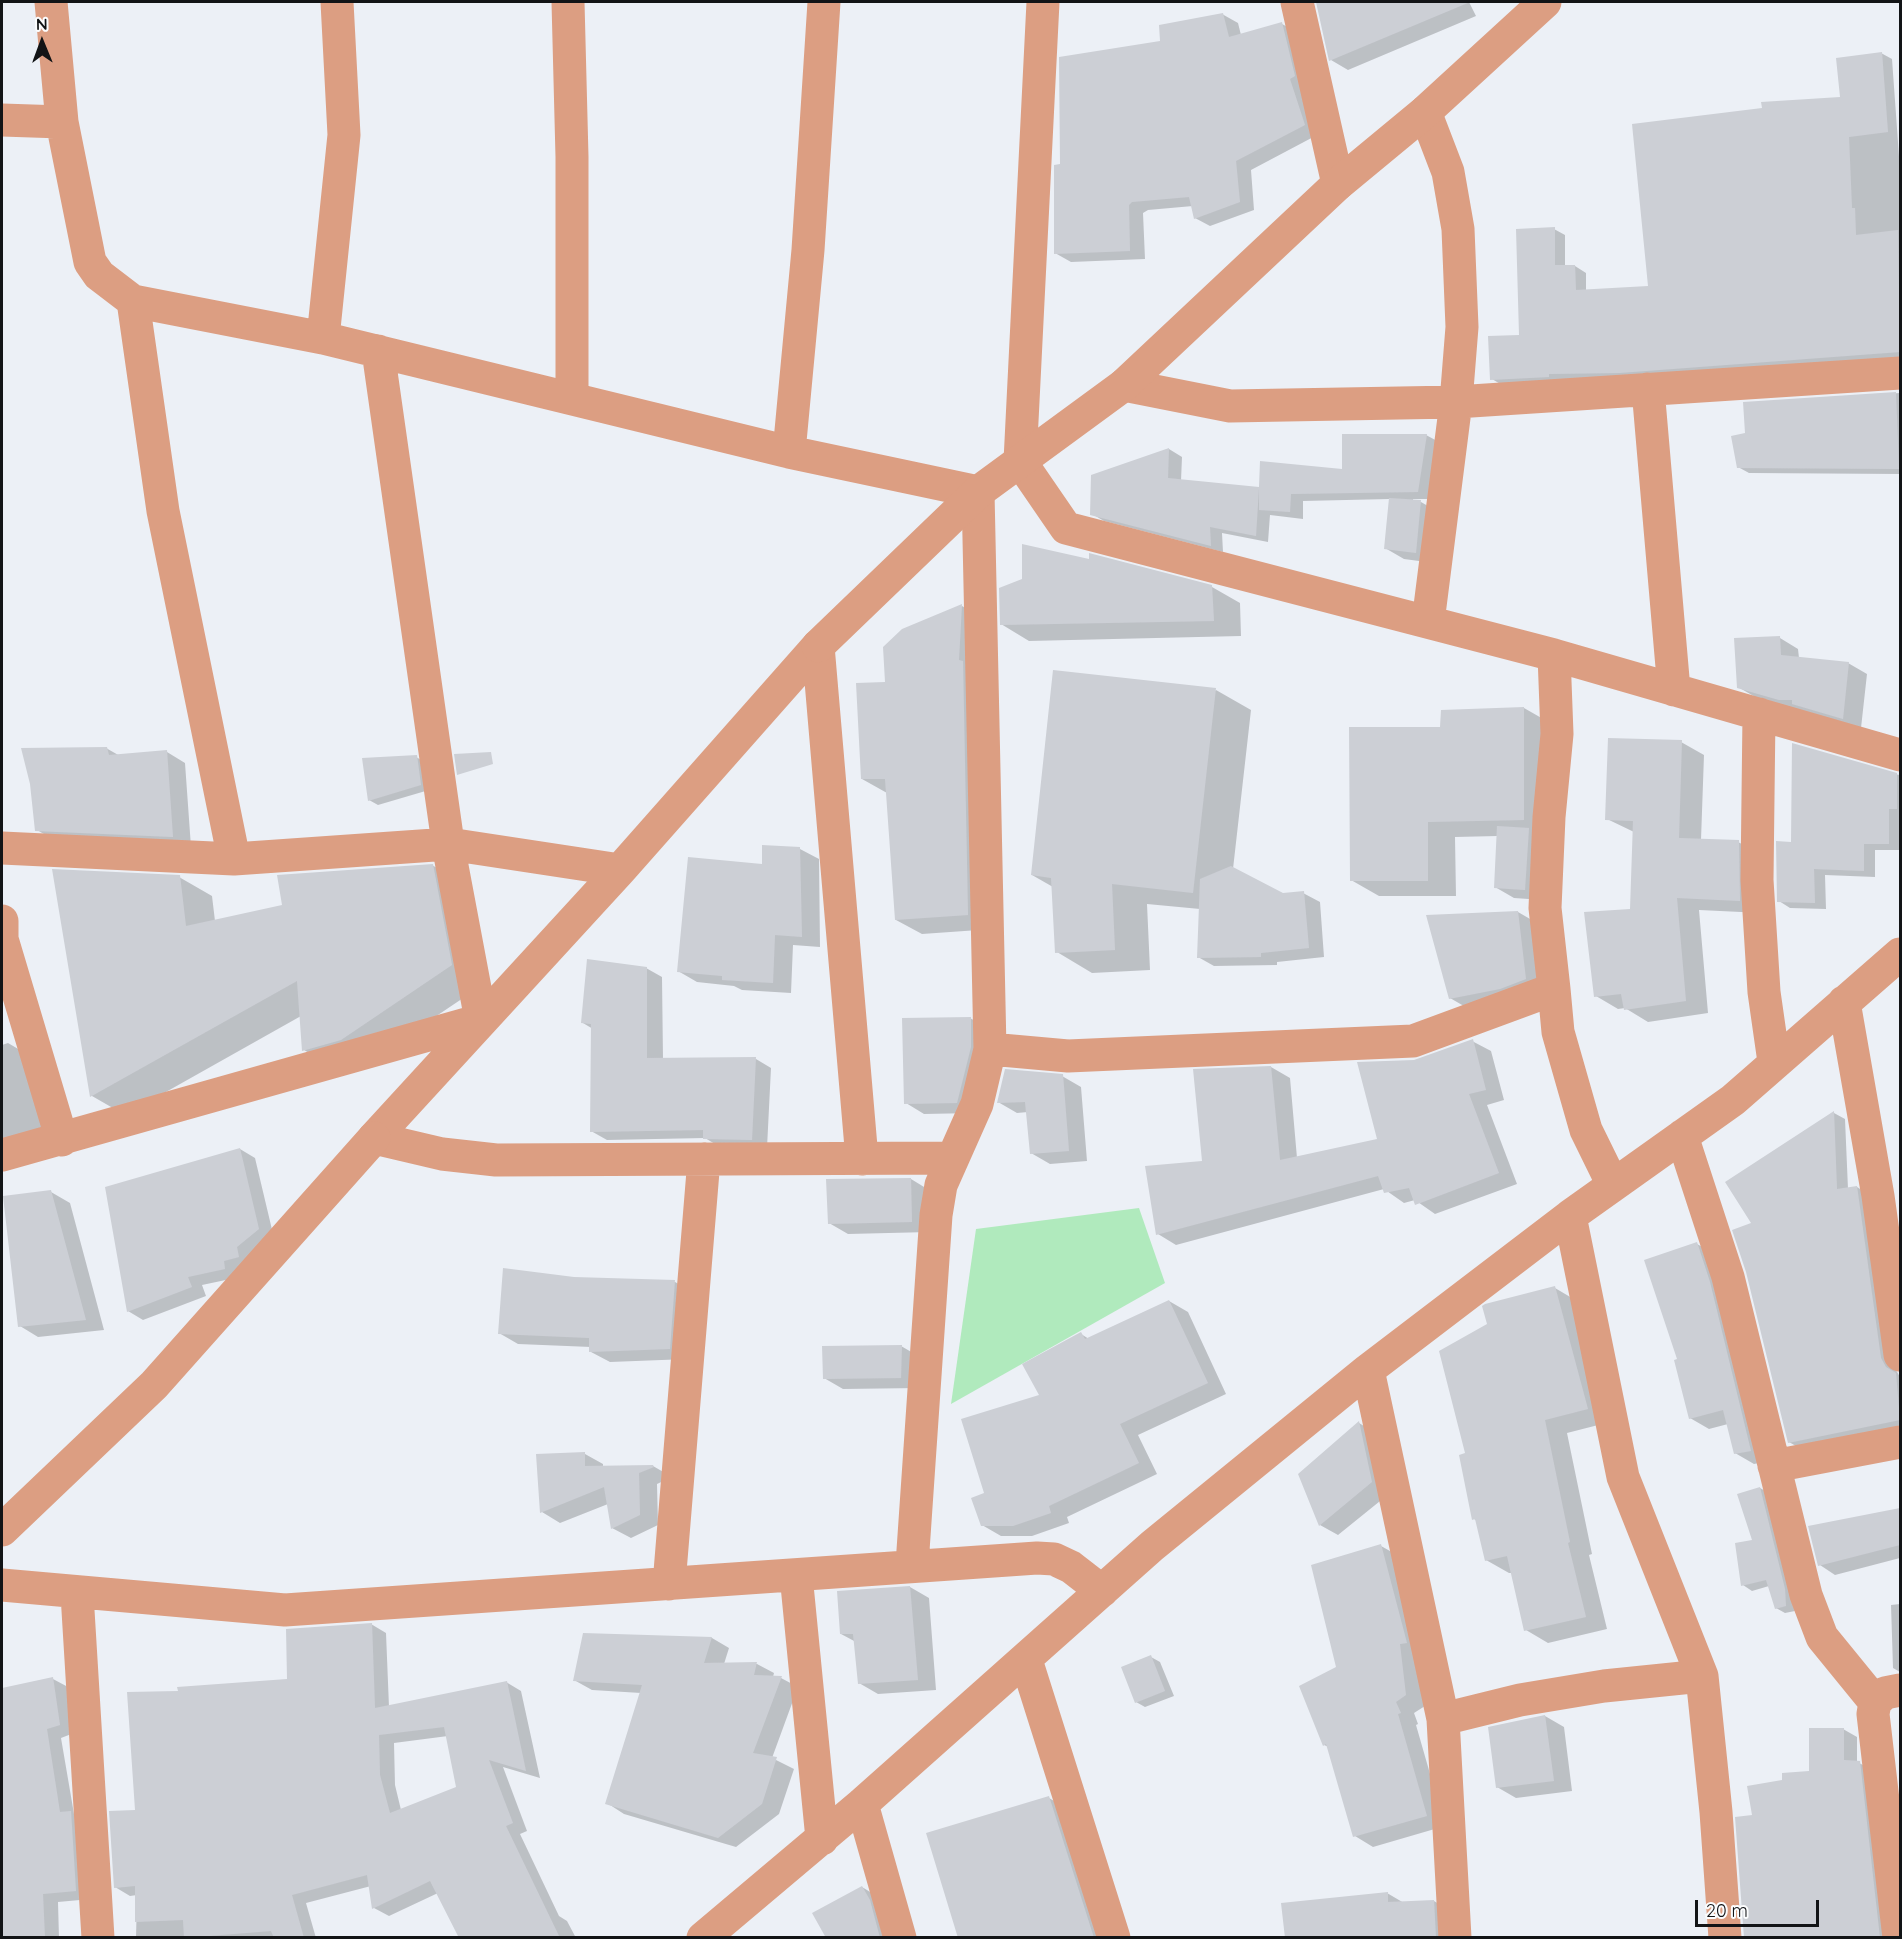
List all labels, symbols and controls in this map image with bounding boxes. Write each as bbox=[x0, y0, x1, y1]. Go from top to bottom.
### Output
north arrow bbox=[12, 12, 72, 72]
text: N bbox=[36, 14, 48, 34]
scale bar bbox=[1698, 1888, 1822, 1926]
text: 20 m bbox=[1706, 1899, 1748, 1922]

